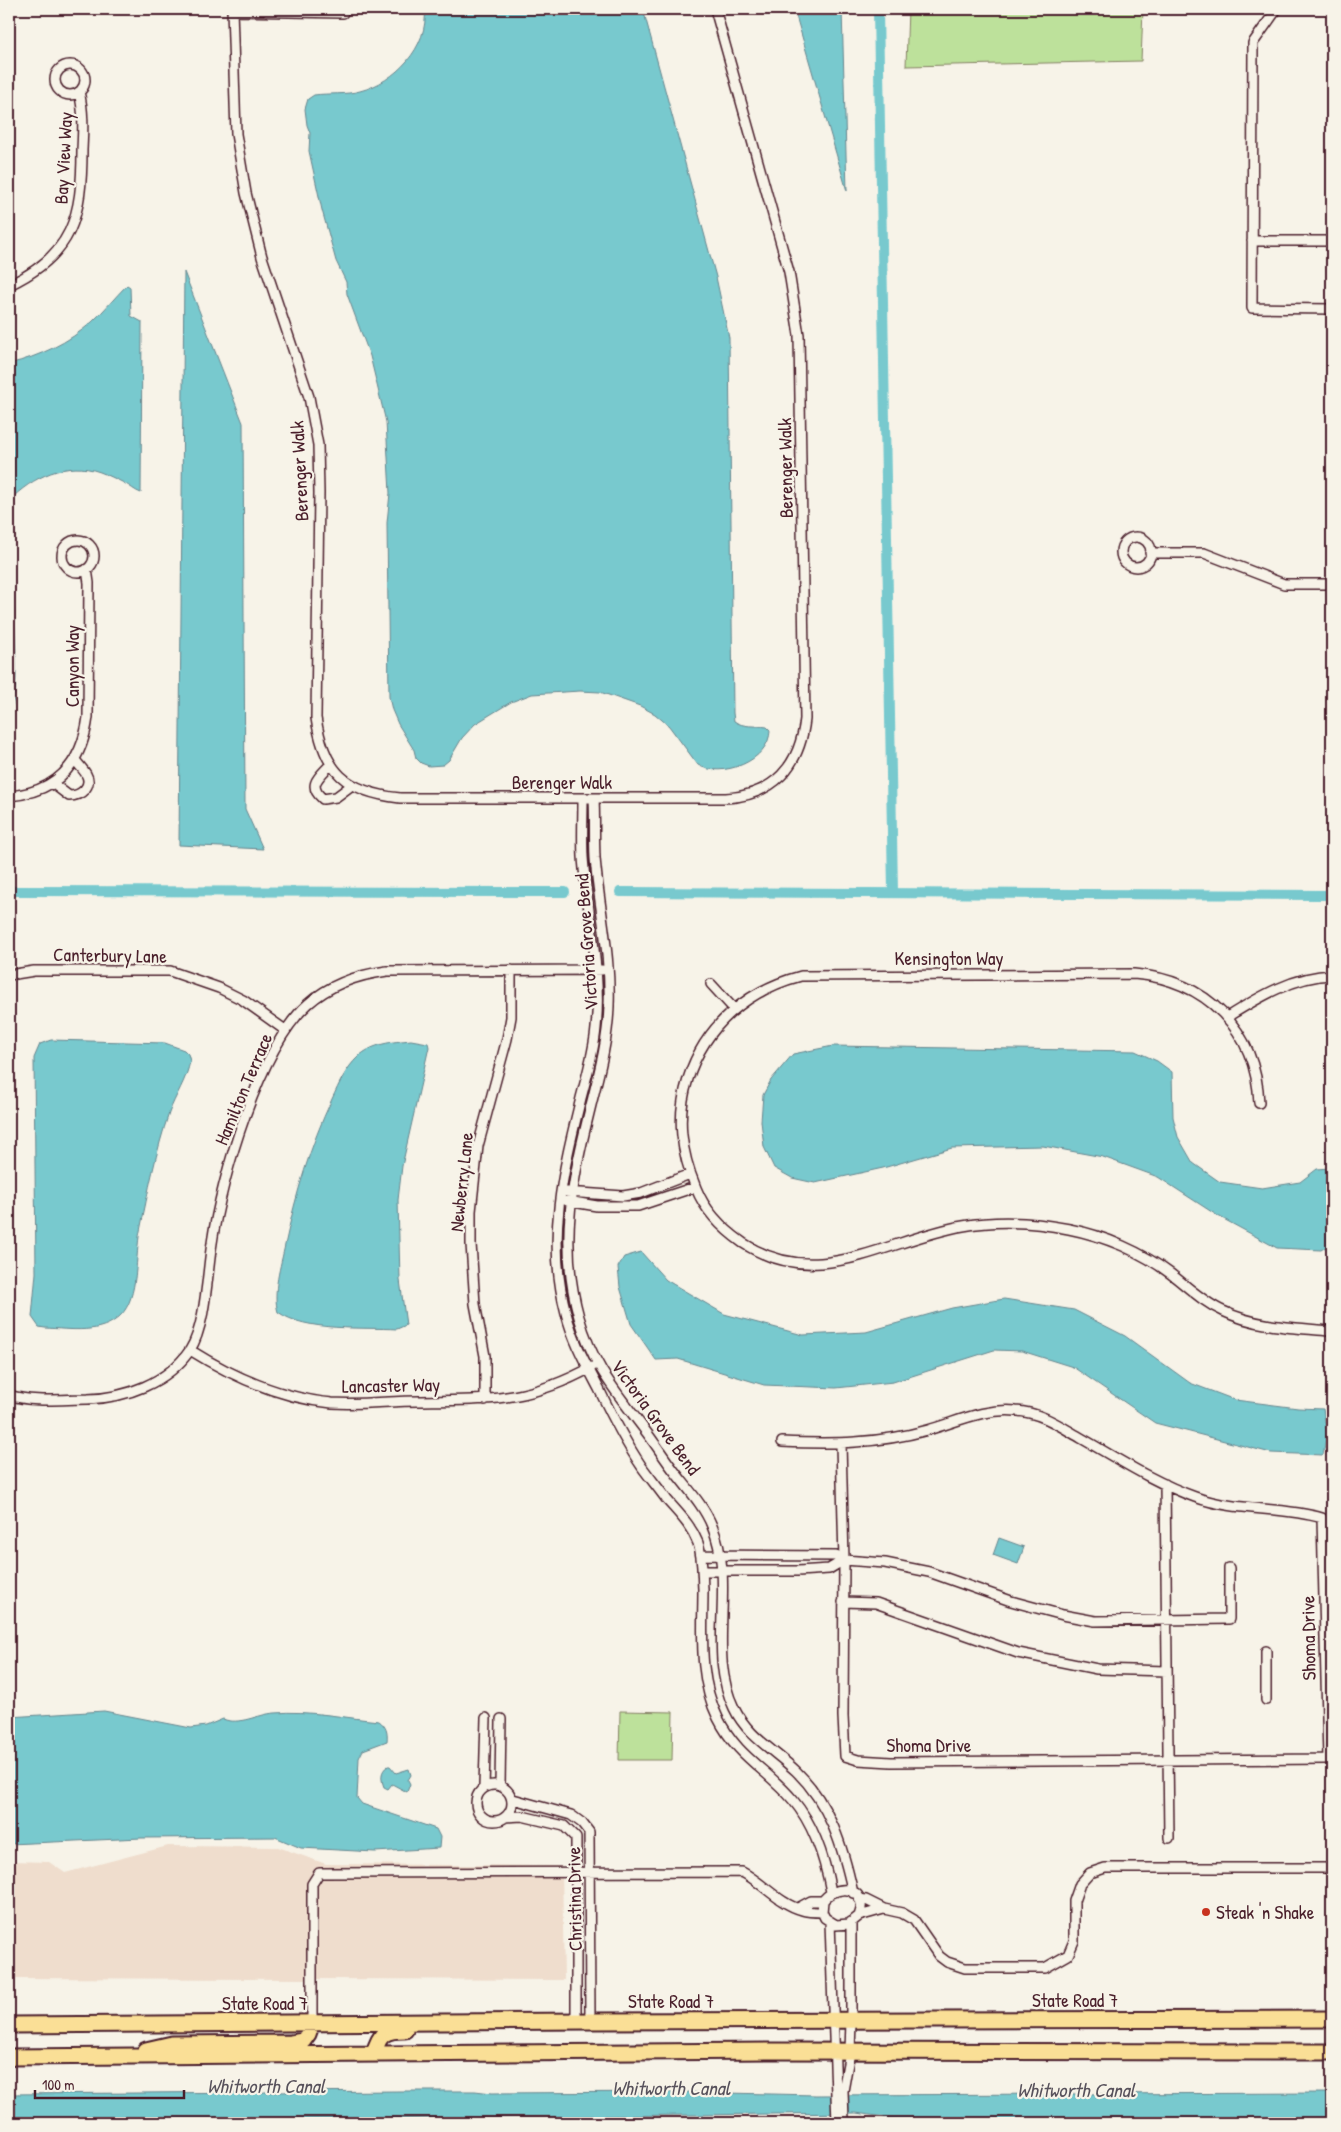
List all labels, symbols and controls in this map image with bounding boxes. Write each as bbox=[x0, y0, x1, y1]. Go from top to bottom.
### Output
street label: Bay View Way bbox=[48, 111, 78, 205]
street label: Berenger Walk bbox=[771, 417, 799, 518]
street label: Berenger Walk bbox=[283, 420, 315, 522]
street label: Canyon Way bbox=[59, 625, 85, 707]
street label: Berenger Walk bbox=[512, 769, 612, 795]
street label: Victoria Grove Bend bbox=[568, 872, 604, 1011]
street label: Canterbury Lane bbox=[53, 941, 167, 969]
street label: Kensington Way bbox=[894, 945, 1004, 971]
street label: Hamilton Terrace bbox=[208, 1029, 278, 1149]
street label: Newberry Lane bbox=[443, 1131, 479, 1233]
street label: Victoria Grove Bend bbox=[605, 1354, 707, 1480]
street label: Lancaster Way bbox=[342, 1371, 440, 1399]
street label: Shoma Drive bbox=[1294, 1595, 1322, 1681]
street label: Shoma Drive bbox=[887, 1732, 972, 1758]
street label: Christina Drive bbox=[560, 1846, 588, 1951]
place label: Steak 'n Shake bbox=[1216, 1899, 1315, 1925]
marker: Steak 'n Shake bbox=[1200, 1906, 1212, 1918]
street label: State Road 7 bbox=[1032, 1987, 1118, 2013]
street label: State Road 7 bbox=[628, 1988, 714, 2014]
street label: State Road 7 bbox=[222, 1990, 308, 2016]
scale bar bbox=[35, 2067, 184, 2099]
water label: Whitworth Canal bbox=[207, 2072, 327, 2099]
text: 100 m bbox=[42, 2074, 75, 2095]
water label: Whitworth Canal bbox=[612, 2074, 732, 2101]
water label: Whitworth Canal bbox=[1017, 2076, 1137, 2103]

